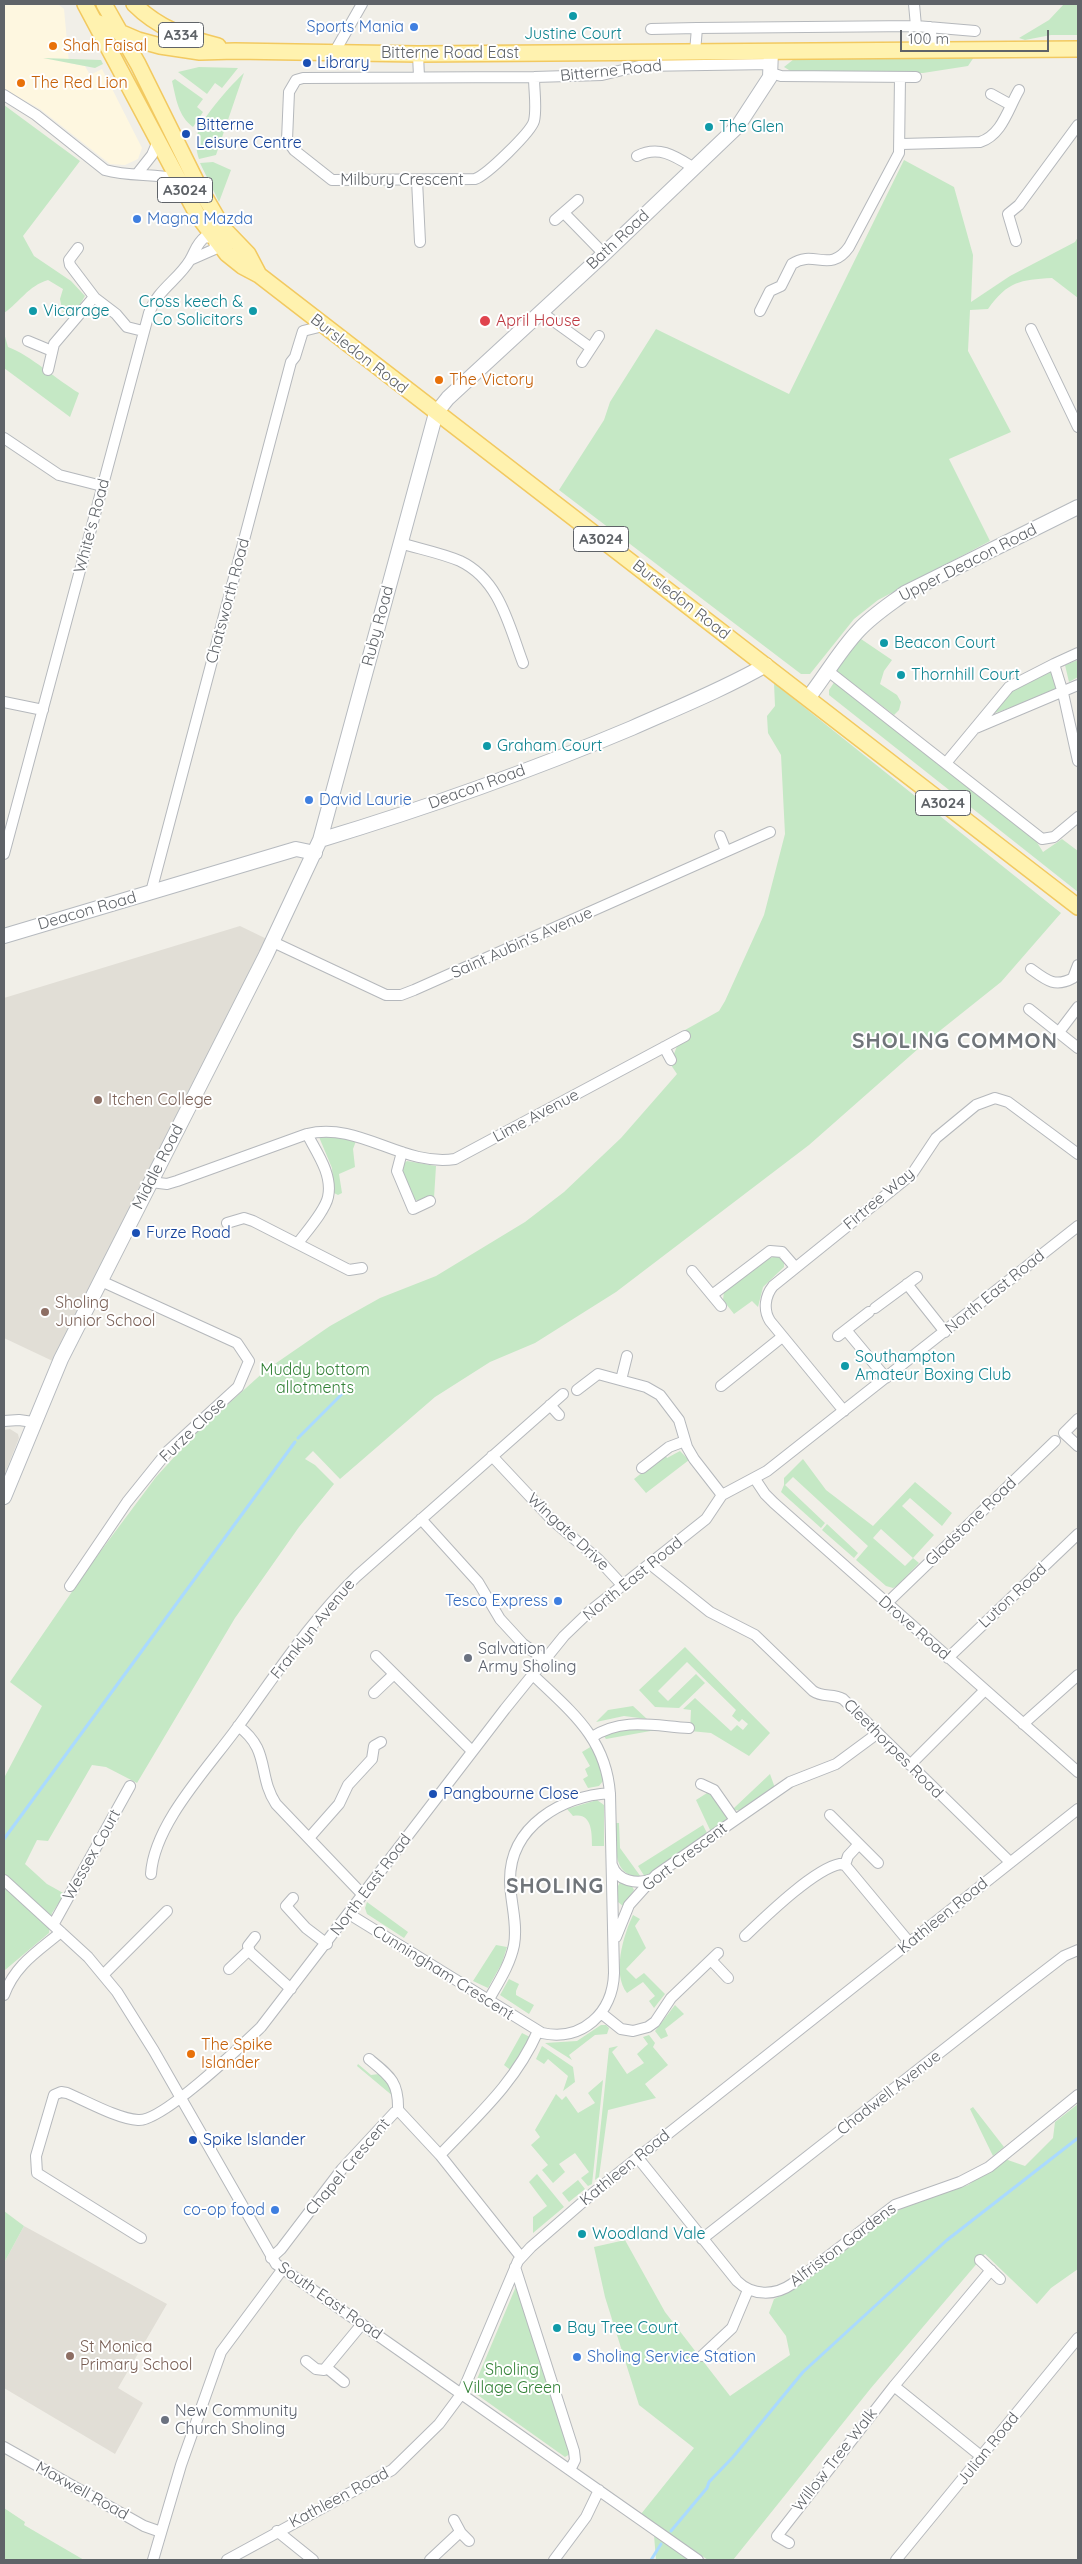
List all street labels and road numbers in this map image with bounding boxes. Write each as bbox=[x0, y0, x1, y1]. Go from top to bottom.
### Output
road number: A334 bbox=[158, 22, 204, 48]
street label: Bitterne Road East bbox=[381, 43, 519, 63]
street label: Bitterne Road bbox=[559, 56, 663, 86]
street label: Milbury Crescent bbox=[340, 170, 464, 190]
road number: A3024 bbox=[158, 178, 212, 202]
street label: Bath Road bbox=[583, 206, 653, 274]
street label: Bursledon Road bbox=[306, 310, 412, 398]
street label: White's Road bbox=[70, 477, 114, 575]
street label: Upper Deacon Road bbox=[896, 520, 1040, 606]
road number: A3024 bbox=[574, 526, 628, 552]
street label: Chatsworth Road bbox=[202, 536, 254, 666]
street label: Bursledon Road bbox=[628, 556, 734, 644]
street label: Ruby Road bbox=[358, 584, 398, 668]
street label: Deacon Road bbox=[426, 761, 528, 813]
road number: A3024 bbox=[916, 790, 970, 816]
street label: Deacon Road bbox=[35, 888, 139, 934]
street label: Saint Aubin's Avenue bbox=[448, 903, 596, 983]
street label: Lime Avenue bbox=[490, 1085, 582, 1147]
street label: Middle Road bbox=[128, 1121, 188, 1213]
street label: Firtree Way bbox=[840, 1164, 918, 1234]
street label: North East Road bbox=[942, 1246, 1048, 1338]
street label: Furze Close bbox=[156, 1394, 230, 1466]
street label: Gladstone Road bbox=[922, 1474, 1020, 1570]
street label: Wingate Drive bbox=[523, 1489, 613, 1575]
street label: North East Road bbox=[580, 1533, 686, 1625]
street label: Luton Road bbox=[975, 1560, 1051, 1632]
street label: Franklyn Avenue bbox=[267, 1575, 359, 1683]
street label: Drove Road bbox=[874, 1592, 954, 1664]
street label: Cleethorpes Road bbox=[839, 1695, 947, 1803]
street label: Wessex Court bbox=[59, 1806, 125, 1904]
street label: Gort Crescent bbox=[639, 1819, 731, 1895]
street label: North East Road bbox=[327, 1830, 415, 1940]
street label: Kathleen Road bbox=[894, 1874, 992, 1958]
street label: Cunningham Crescent bbox=[369, 1922, 517, 2024]
street label: Chadwell Avenue bbox=[833, 2047, 945, 2139]
street label: Chapel Crescent bbox=[302, 2115, 394, 2219]
street label: Kathleen Road bbox=[576, 2126, 674, 2210]
street label: Alfriston Gardens bbox=[786, 2199, 900, 2291]
street label: South East Road bbox=[274, 2258, 386, 2344]
street label: Willow Tree Walk bbox=[789, 2404, 881, 2516]
street label: Julian Road bbox=[953, 2409, 1023, 2489]
street label: Maxwell Road bbox=[32, 2458, 132, 2524]
street label: Kathleen Road bbox=[286, 2464, 392, 2532]

